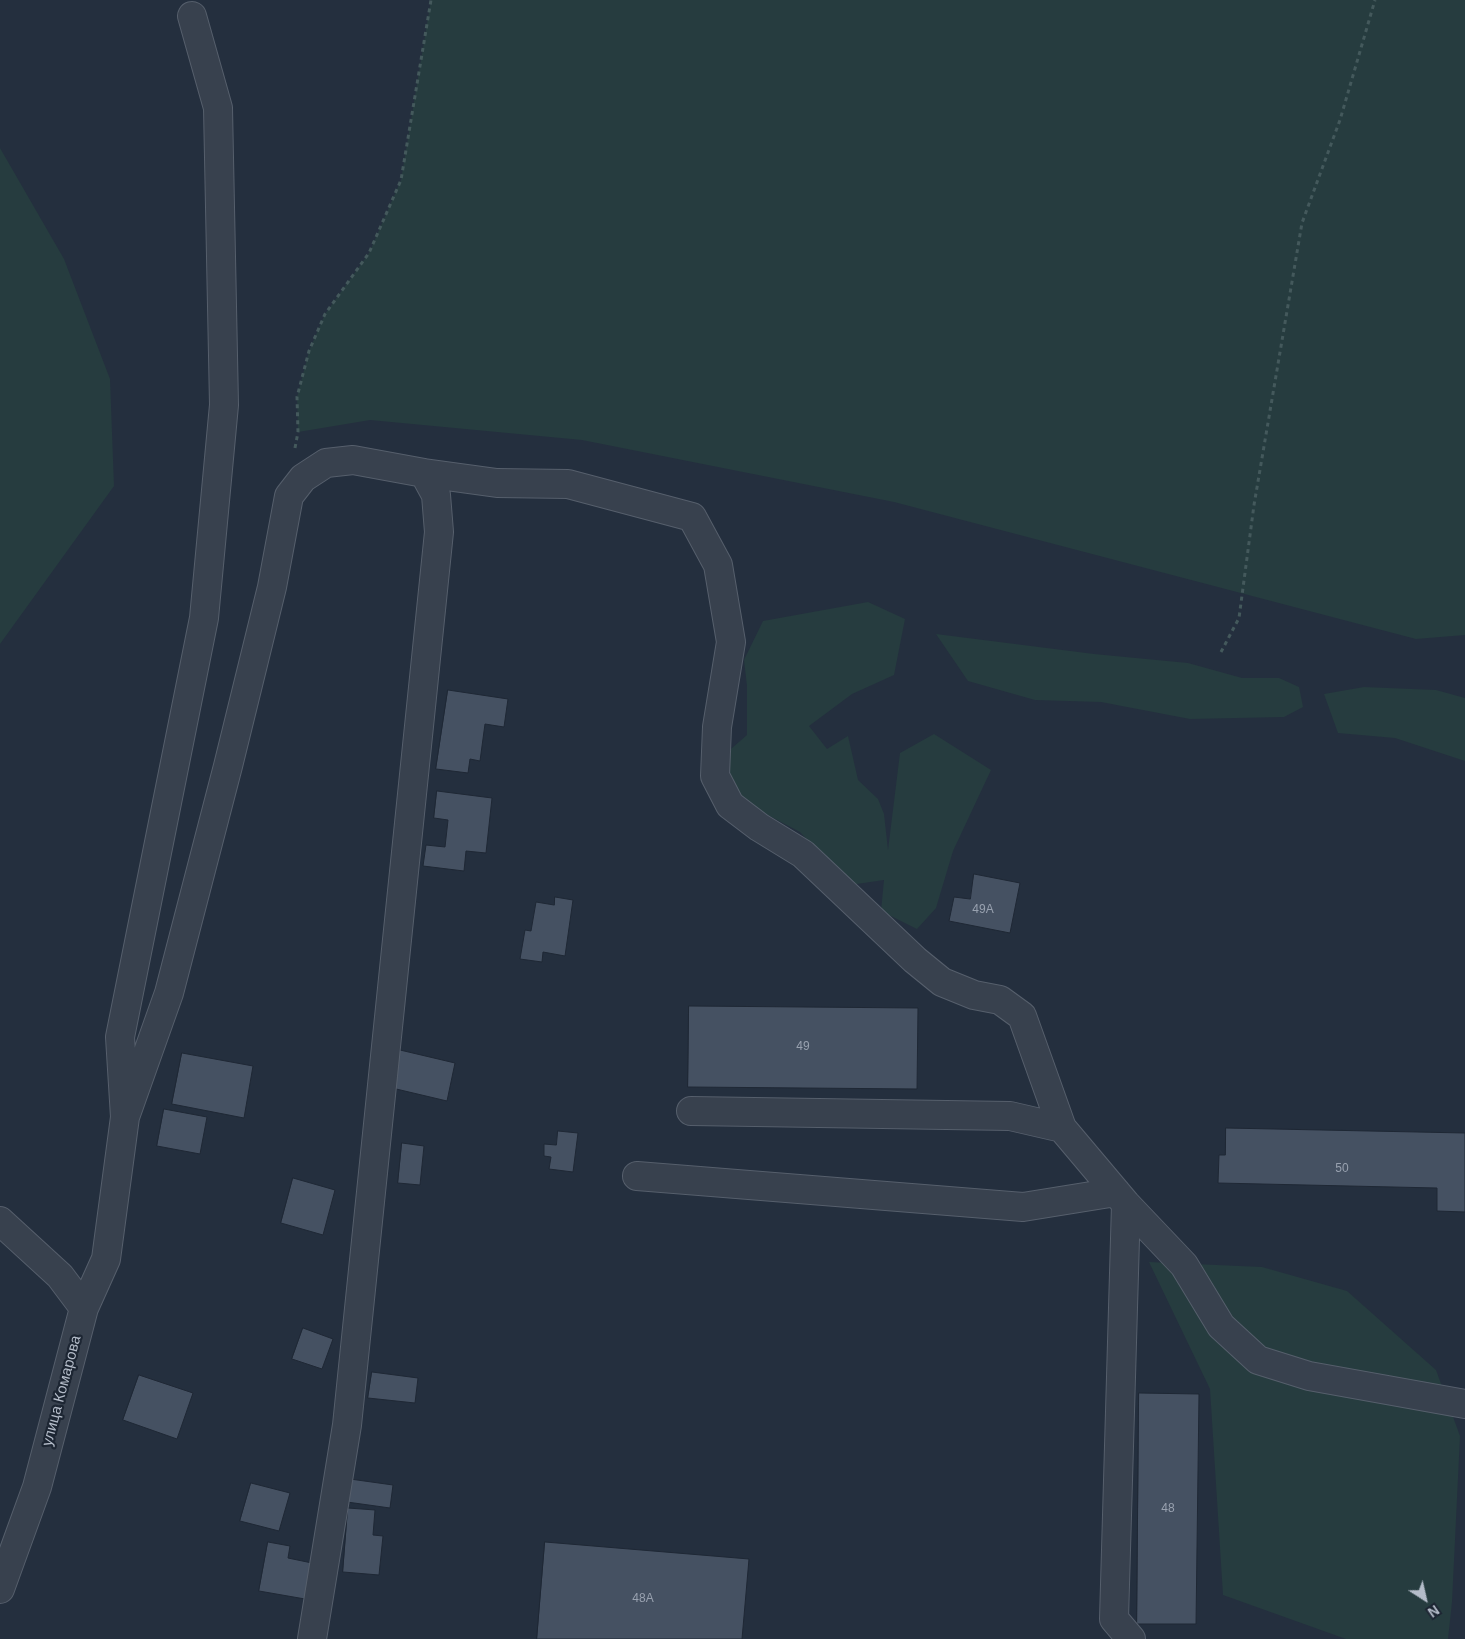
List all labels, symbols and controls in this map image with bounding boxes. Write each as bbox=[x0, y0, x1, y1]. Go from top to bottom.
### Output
house number: 49А bbox=[972, 903, 994, 917]
house number: 49 bbox=[796, 1040, 810, 1054]
house number: 50 bbox=[1335, 1162, 1349, 1176]
street label: улица Комарова bbox=[39, 1334, 85, 1448]
house number: 48 bbox=[1161, 1502, 1175, 1516]
north arrow bbox=[1400, 1574, 1450, 1624]
house number: 48А bbox=[632, 1592, 654, 1606]
text: N bbox=[1425, 1602, 1442, 1621]

